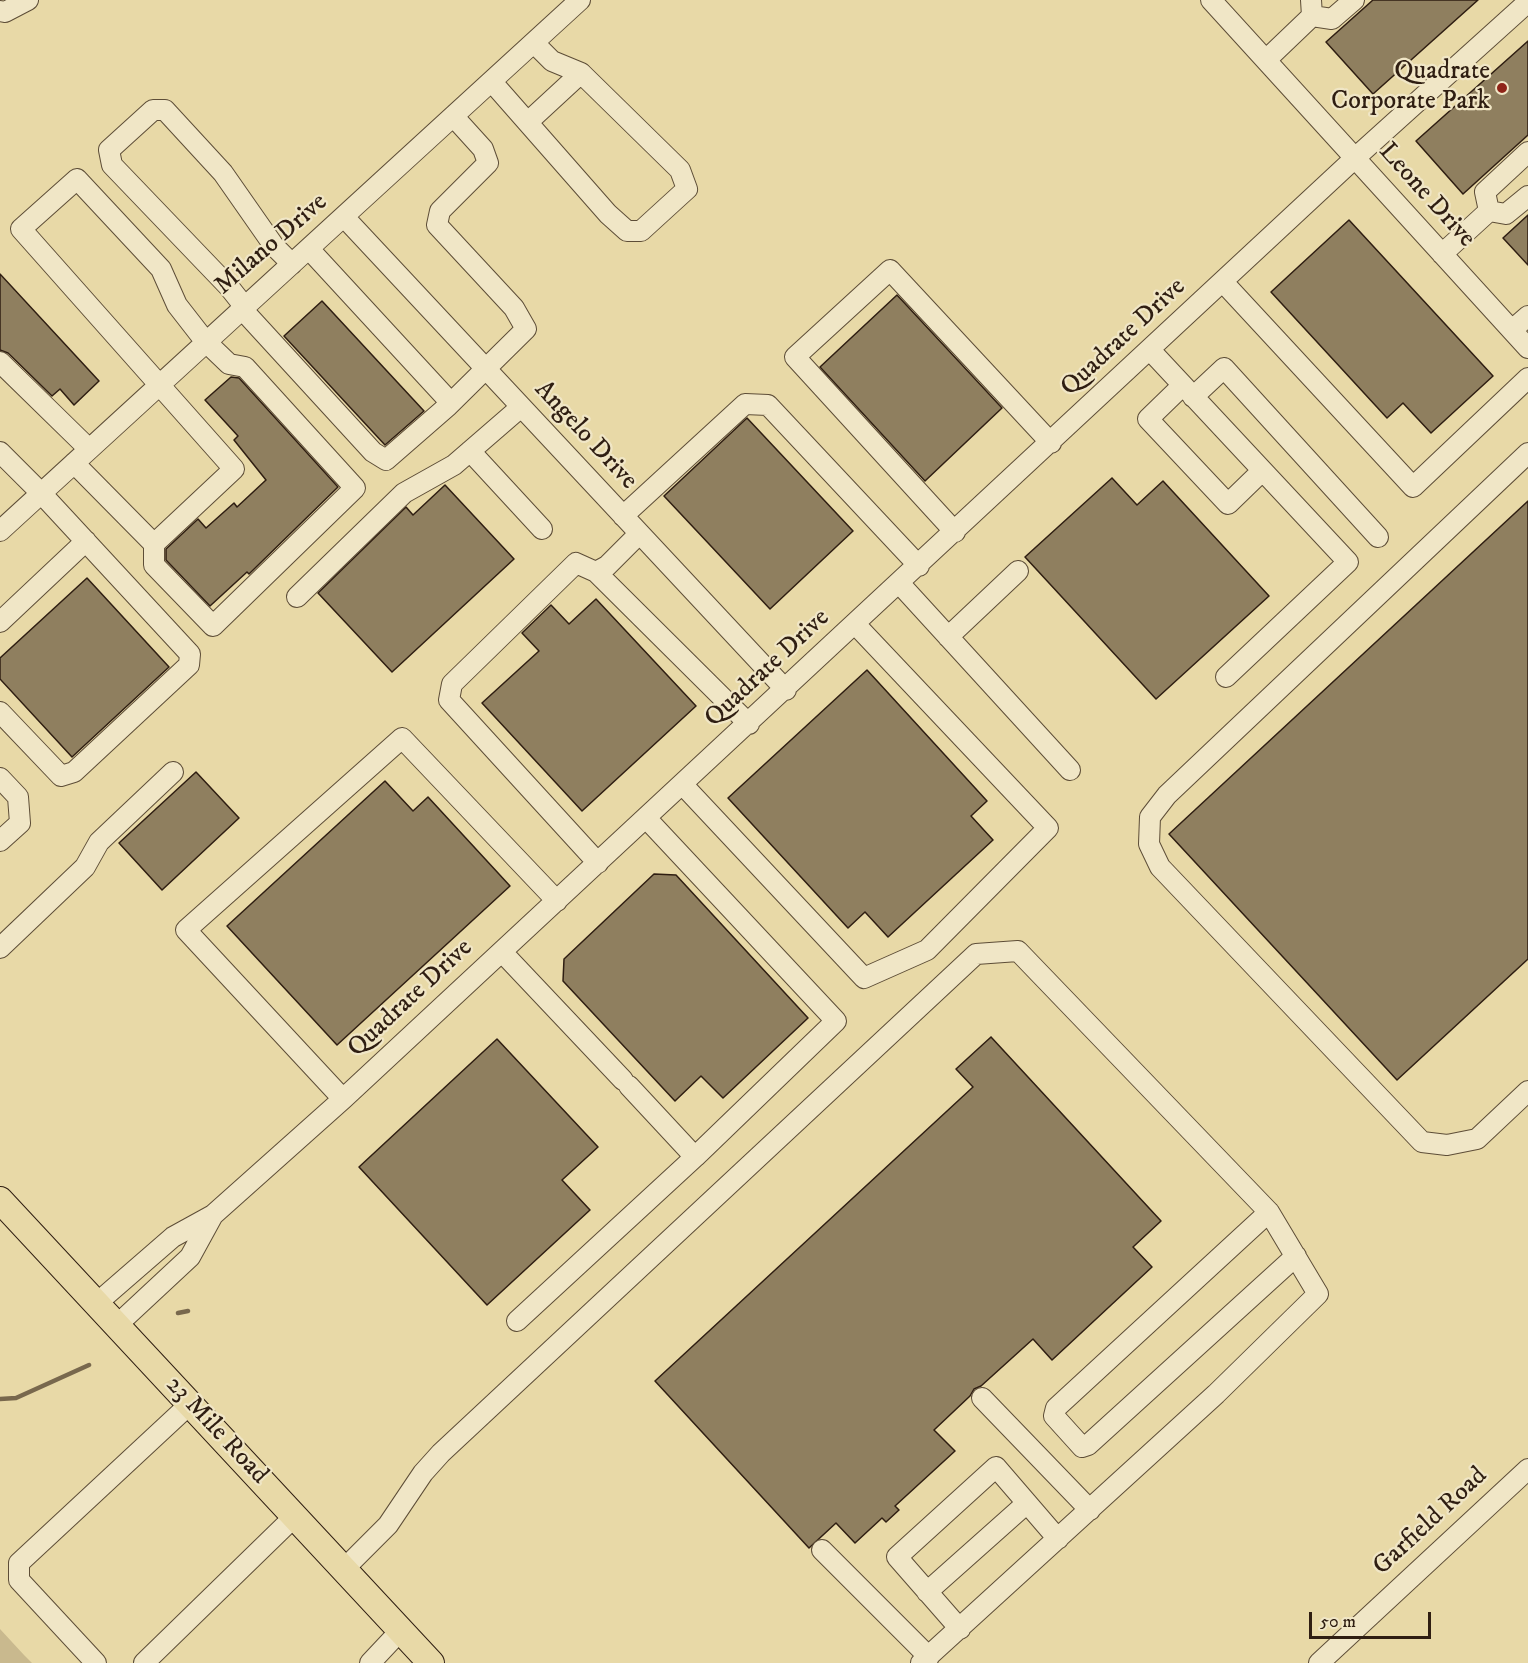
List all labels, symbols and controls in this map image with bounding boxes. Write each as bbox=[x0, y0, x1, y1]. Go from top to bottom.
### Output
place label: Quadrate Corporate Park bbox=[1331, 57, 1490, 118]
marker: Quadrate Corporate Park bbox=[1495, 81, 1509, 95]
street label: Leone Drive bbox=[1371, 137, 1481, 255]
street label: Milano Drive bbox=[209, 188, 335, 302]
street label: Quadrate Drive bbox=[1055, 272, 1193, 404]
street label: Angelo Drive bbox=[527, 375, 643, 497]
street label: Quadrate Drive bbox=[699, 603, 837, 735]
street label: Quadrate Drive bbox=[342, 933, 480, 1065]
street label: 23 Mile Road bbox=[158, 1370, 274, 1492]
street label: Garfield Road bbox=[1368, 1461, 1494, 1583]
scale bar bbox=[1312, 1600, 1434, 1638]
text: 50 m bbox=[1320, 1611, 1356, 1633]

